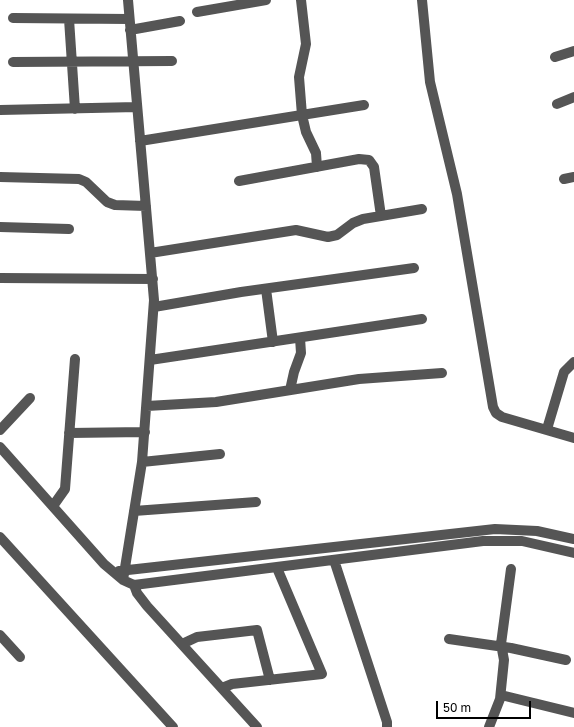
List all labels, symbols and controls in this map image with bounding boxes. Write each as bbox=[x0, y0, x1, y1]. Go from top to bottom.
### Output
scale bar bbox=[438, 693, 533, 719]
text: 50 m bbox=[443, 700, 471, 715]

